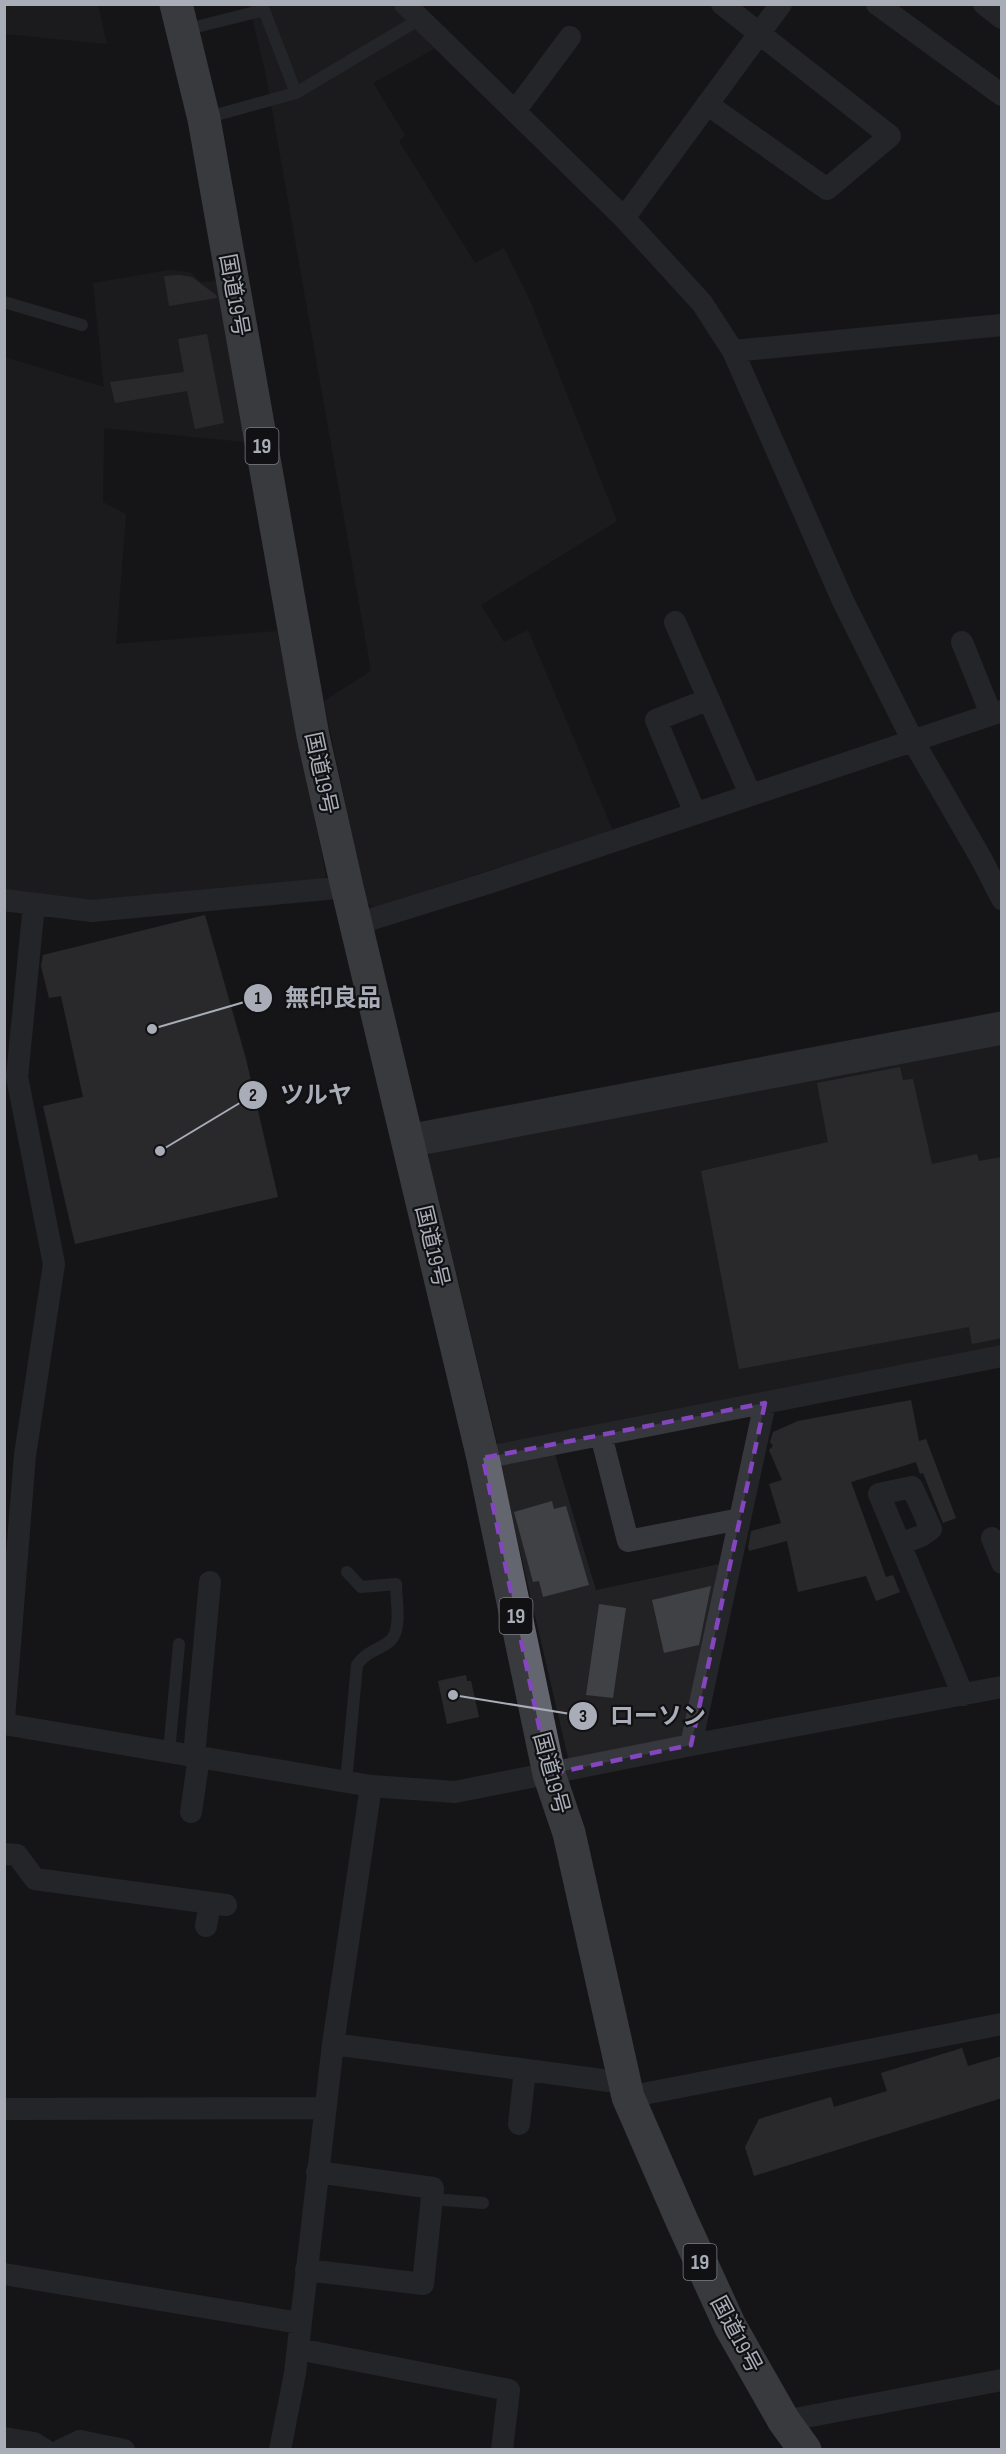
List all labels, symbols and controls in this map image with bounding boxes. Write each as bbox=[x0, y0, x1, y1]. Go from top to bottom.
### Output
street label: 国道19号 bbox=[213, 252, 254, 339]
road number: 19 bbox=[246, 428, 278, 464]
street label: 国道19号 bbox=[299, 730, 342, 817]
callout: 無印良品 bbox=[243, 977, 393, 1019]
text: 無印良品 bbox=[285, 984, 381, 1013]
text: 1 bbox=[254, 988, 262, 1009]
callout: ツルヤ bbox=[238, 1074, 364, 1116]
text: ツルヤ bbox=[280, 1081, 352, 1110]
text: 2 bbox=[249, 1085, 257, 1106]
street label: 国道19号 bbox=[409, 1203, 454, 1290]
road number: 19 bbox=[500, 1598, 532, 1634]
callout: ローソン bbox=[568, 1695, 718, 1737]
text: ローソン bbox=[610, 1702, 706, 1731]
text: 3 bbox=[579, 1706, 587, 1727]
street label: 国道19号 bbox=[527, 1730, 574, 1817]
road number: 19 bbox=[684, 2244, 716, 2280]
street label: 国道19号 bbox=[704, 2292, 767, 2378]

